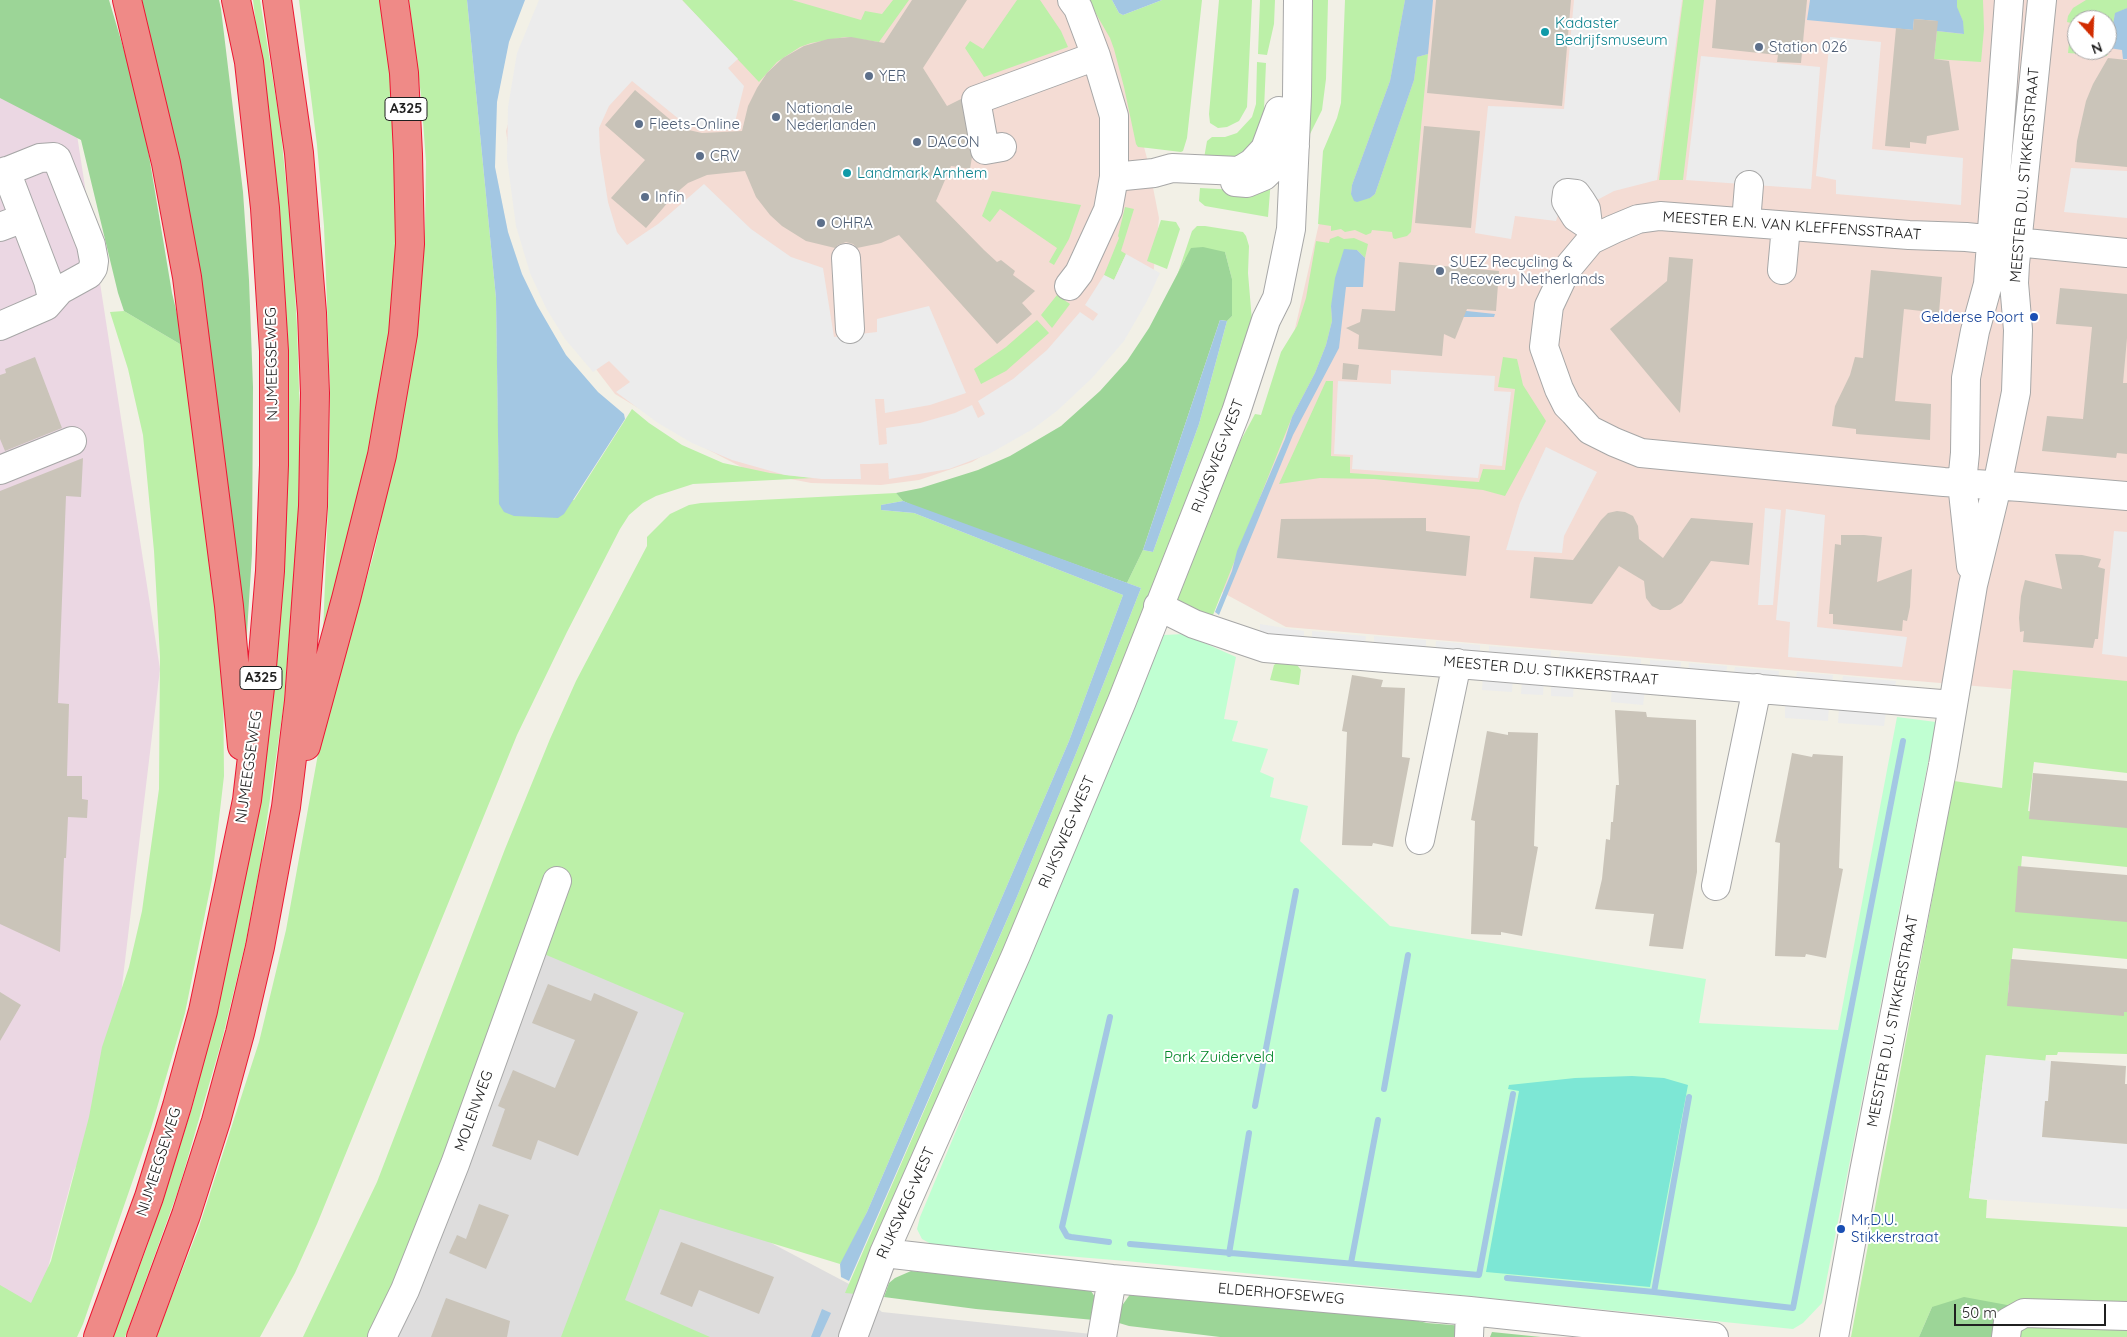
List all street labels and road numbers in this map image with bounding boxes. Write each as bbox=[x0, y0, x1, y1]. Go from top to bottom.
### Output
street label: MEESTER D.U. STIKKERSTRAAT bbox=[2007, 67, 2043, 283]
road number: A325 bbox=[385, 98, 427, 120]
street label: MEESTER E.N. VAN KLEFFENSSTRAAT bbox=[1662, 208, 1922, 244]
street label: NIJMEEGSEWEG bbox=[262, 307, 282, 421]
street label: RIJKSWEG-WEST bbox=[1188, 396, 1248, 516]
street label: MEESTER D.U. STIKKERSTRAAT bbox=[1443, 653, 1659, 689]
road number: A325 bbox=[240, 666, 282, 690]
street label: NIJMEEGSEWEG bbox=[232, 710, 266, 824]
street label: RIJKSWEG-WEST bbox=[1035, 773, 1099, 891]
street label: MEESTER D.U. STIKKERSTRAAT bbox=[1864, 913, 1922, 1129]
street label: MOLENWEG bbox=[451, 1068, 497, 1154]
street label: NIJMEEGSEWEG bbox=[133, 1105, 185, 1219]
street label: RIJKSWEG-WEST bbox=[873, 1144, 939, 1262]
street label: ELDERHOFSEWEG bbox=[1217, 1280, 1345, 1308]

